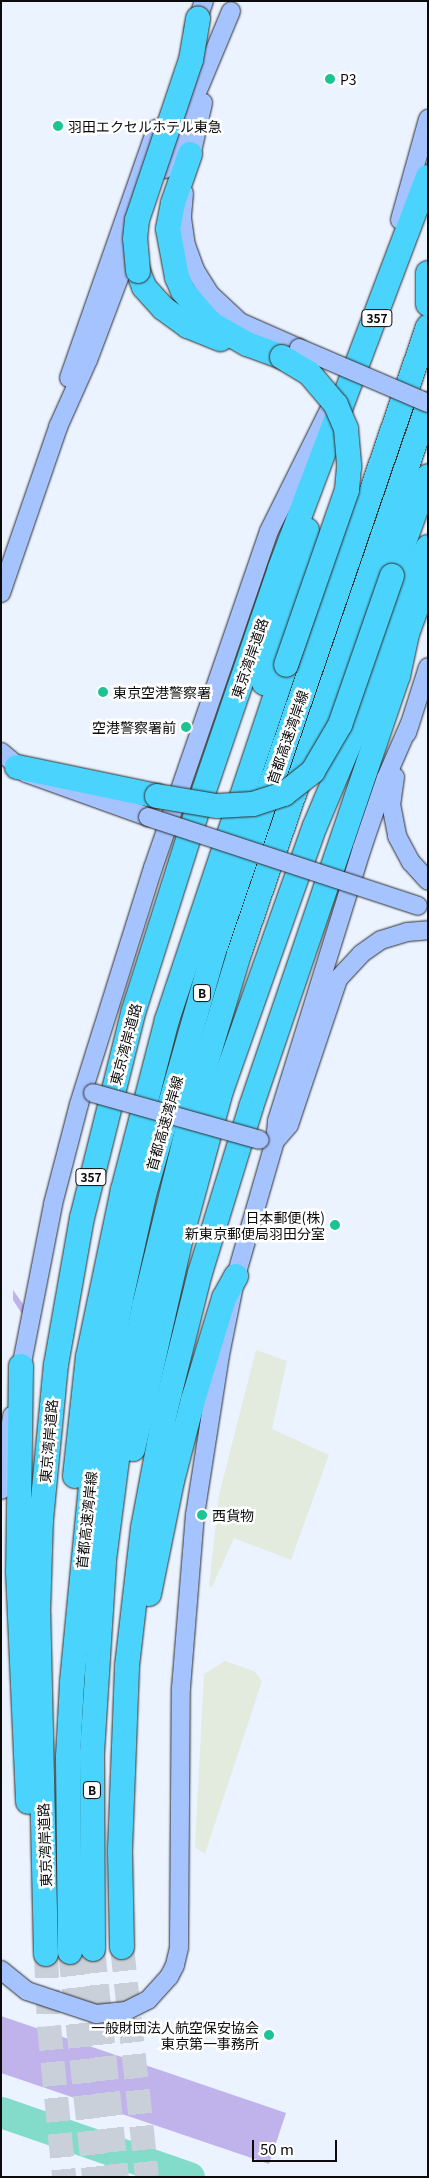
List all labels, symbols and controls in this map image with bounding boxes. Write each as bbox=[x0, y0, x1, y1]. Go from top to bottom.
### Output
place label: P3 bbox=[340, 71, 357, 87]
marker: P3 bbox=[324, 73, 336, 85]
place label: 羽田エクセルホテル東急 bbox=[68, 118, 222, 134]
marker: 羽田エクセルホテル東急 bbox=[52, 120, 64, 132]
road number: 357 bbox=[361, 308, 393, 328]
street label: 東京湾岸道路 bbox=[227, 616, 271, 700]
place label: 東京空港警察署 bbox=[113, 684, 211, 700]
marker: 東京空港警察署 bbox=[97, 686, 109, 698]
street label: 首都高速湾岸線 bbox=[263, 688, 311, 786]
place label: 空港警察署前 bbox=[92, 719, 176, 735]
marker: 空港警察署前 bbox=[180, 721, 192, 733]
road number: B bbox=[192, 984, 212, 1002]
street label: 東京湾岸道路 bbox=[106, 1001, 144, 1087]
street label: 首都高速湾岸線 bbox=[142, 1074, 186, 1172]
road number: 357 bbox=[75, 1168, 107, 1186]
place label: 日本郵便(株) 新東京郵便局羽田分室 bbox=[185, 1209, 325, 1242]
marker: 日本郵便(株) 新東京郵便局羽田分室 bbox=[329, 1219, 341, 1231]
street label: 東京湾岸道路 bbox=[36, 1398, 60, 1484]
street label: 首都高速湾岸線 bbox=[73, 1470, 99, 1570]
place label: 西貨物 bbox=[212, 1507, 254, 1523]
marker: 西貨物 bbox=[196, 1509, 208, 1521]
road number: B bbox=[82, 1780, 102, 1800]
street label: 東京湾岸道路 bbox=[34, 1803, 54, 1887]
place label: 一般財団法人航空保安協会 東京第一事務所 bbox=[91, 2019, 259, 2052]
marker: 一般財団法人航空保安協会 東京第一事務所 bbox=[263, 2029, 275, 2041]
scale bar bbox=[254, 2130, 339, 2162]
text: 50 m bbox=[260, 2138, 294, 2159]

